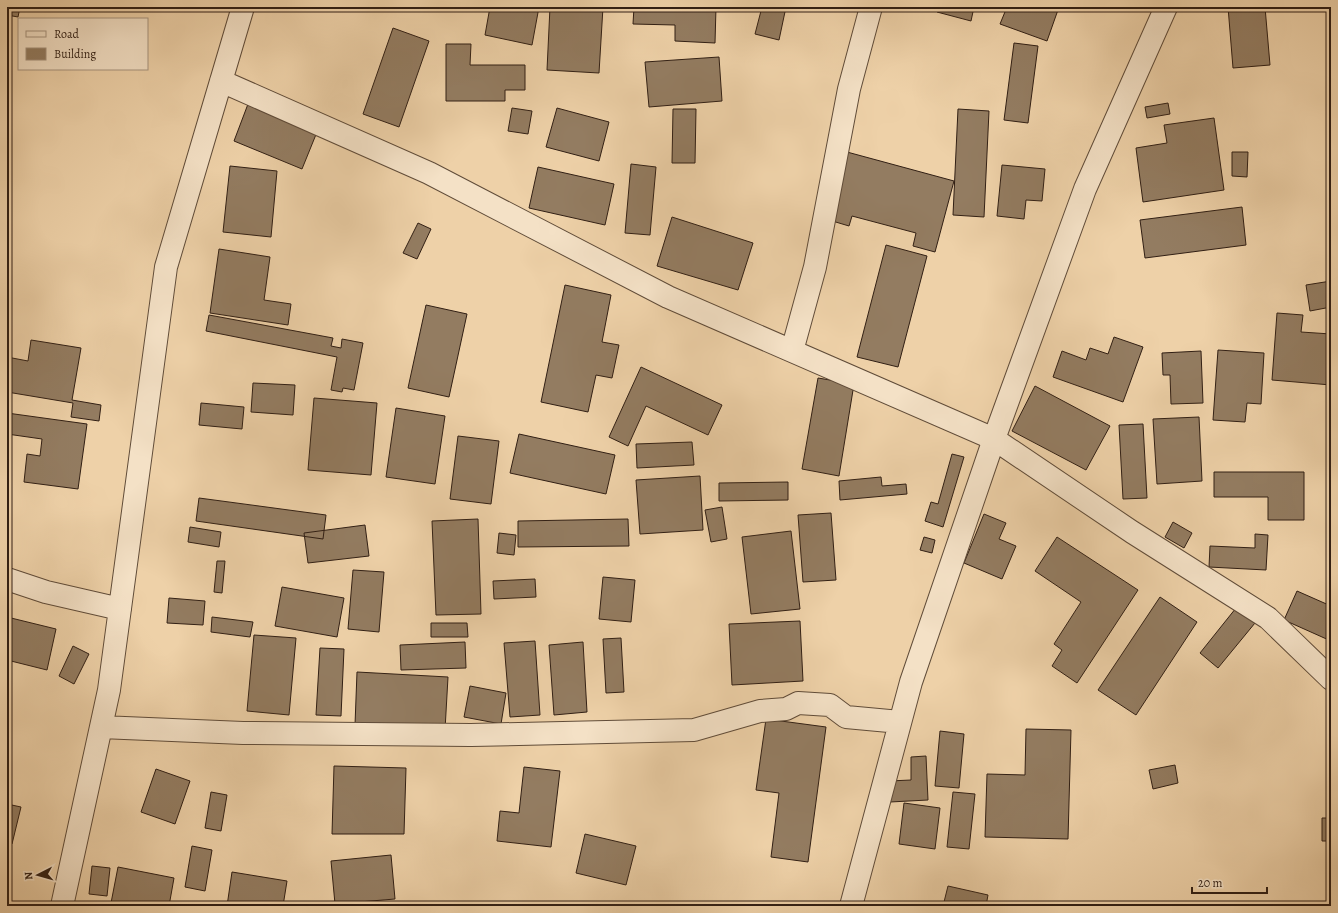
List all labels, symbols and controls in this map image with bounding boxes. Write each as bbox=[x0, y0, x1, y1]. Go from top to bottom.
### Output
legend bbox=[18, 18, 148, 70]
text: Road bbox=[54, 26, 80, 42]
text: Building bbox=[54, 46, 96, 62]
north arrow bbox=[18, 855, 58, 895]
scale bar bbox=[1192, 869, 1267, 895]
text: N bbox=[21, 871, 36, 881]
text: 20 m bbox=[1198, 875, 1222, 891]

